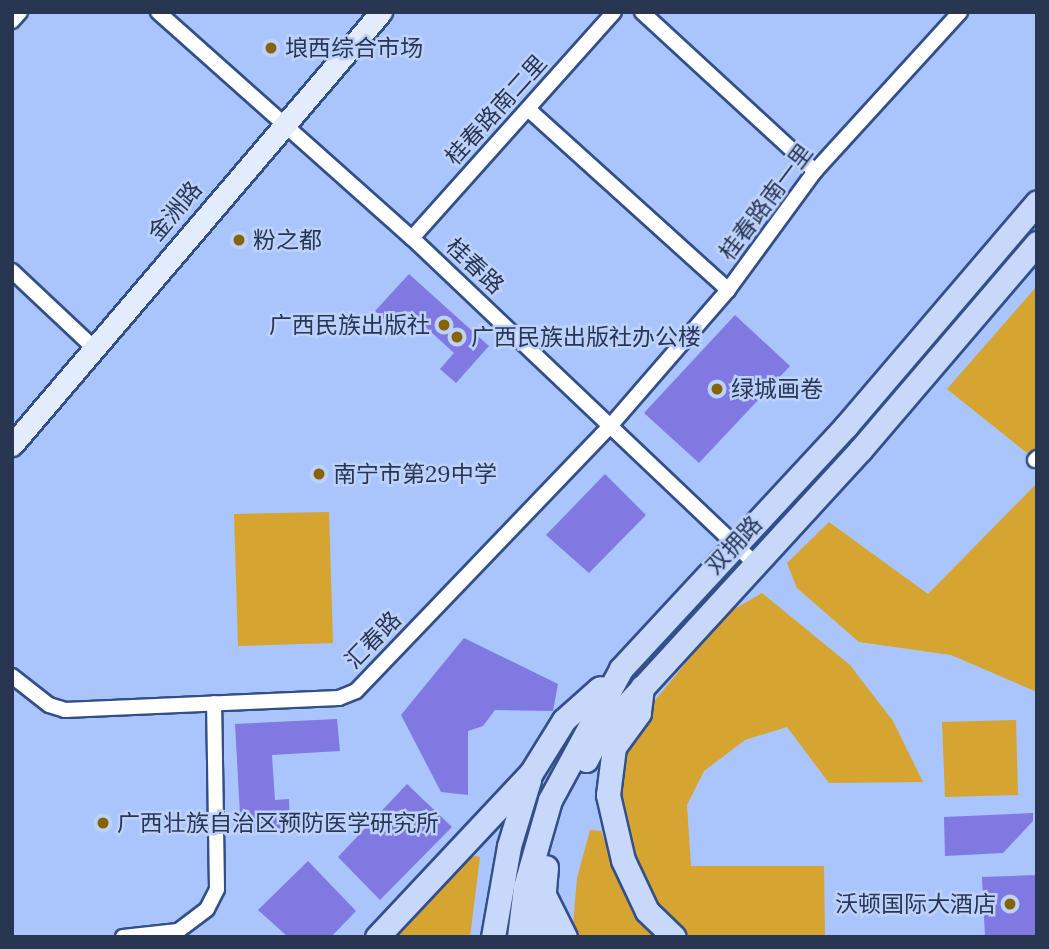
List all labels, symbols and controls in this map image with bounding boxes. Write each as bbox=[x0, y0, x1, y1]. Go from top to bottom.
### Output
place label: 埌西综合市场 bbox=[285, 34, 423, 62]
marker: 埌西综合市场 bbox=[263, 40, 279, 56]
street label: 桂春路南二里 bbox=[440, 49, 552, 171]
street label: 桂春路南一里 bbox=[713, 139, 819, 265]
street label: 金洲路 bbox=[142, 176, 208, 246]
place label: 粉之都 bbox=[253, 226, 322, 254]
marker: 粉之都 bbox=[231, 232, 247, 248]
street label: 桂春路 bbox=[440, 232, 510, 300]
place label: 广西民族出版社 bbox=[269, 311, 430, 339]
marker: 广西民族出版社 bbox=[436, 317, 452, 333]
place label: 广西民族出版社办公楼 bbox=[471, 323, 701, 351]
marker: 广西民族出版社办公楼 bbox=[449, 329, 465, 345]
place label: 绿城画卷 bbox=[731, 375, 823, 403]
marker: 绿城画卷 bbox=[709, 381, 725, 397]
place label: 南宁市第29中学 bbox=[333, 460, 497, 488]
marker: 南宁市第29中学 bbox=[311, 466, 327, 482]
street label: 双拥路 bbox=[700, 510, 768, 580]
street label: 汇春路 bbox=[339, 606, 407, 674]
place label: 广西壮族自治区预防医学研究所 bbox=[117, 809, 439, 837]
marker: 广西壮族自治区预防医学研究所 bbox=[95, 815, 111, 831]
place label: 沃顿国际大酒店 bbox=[835, 890, 996, 918]
marker: 沃顿国际大酒店 bbox=[1002, 896, 1018, 912]

